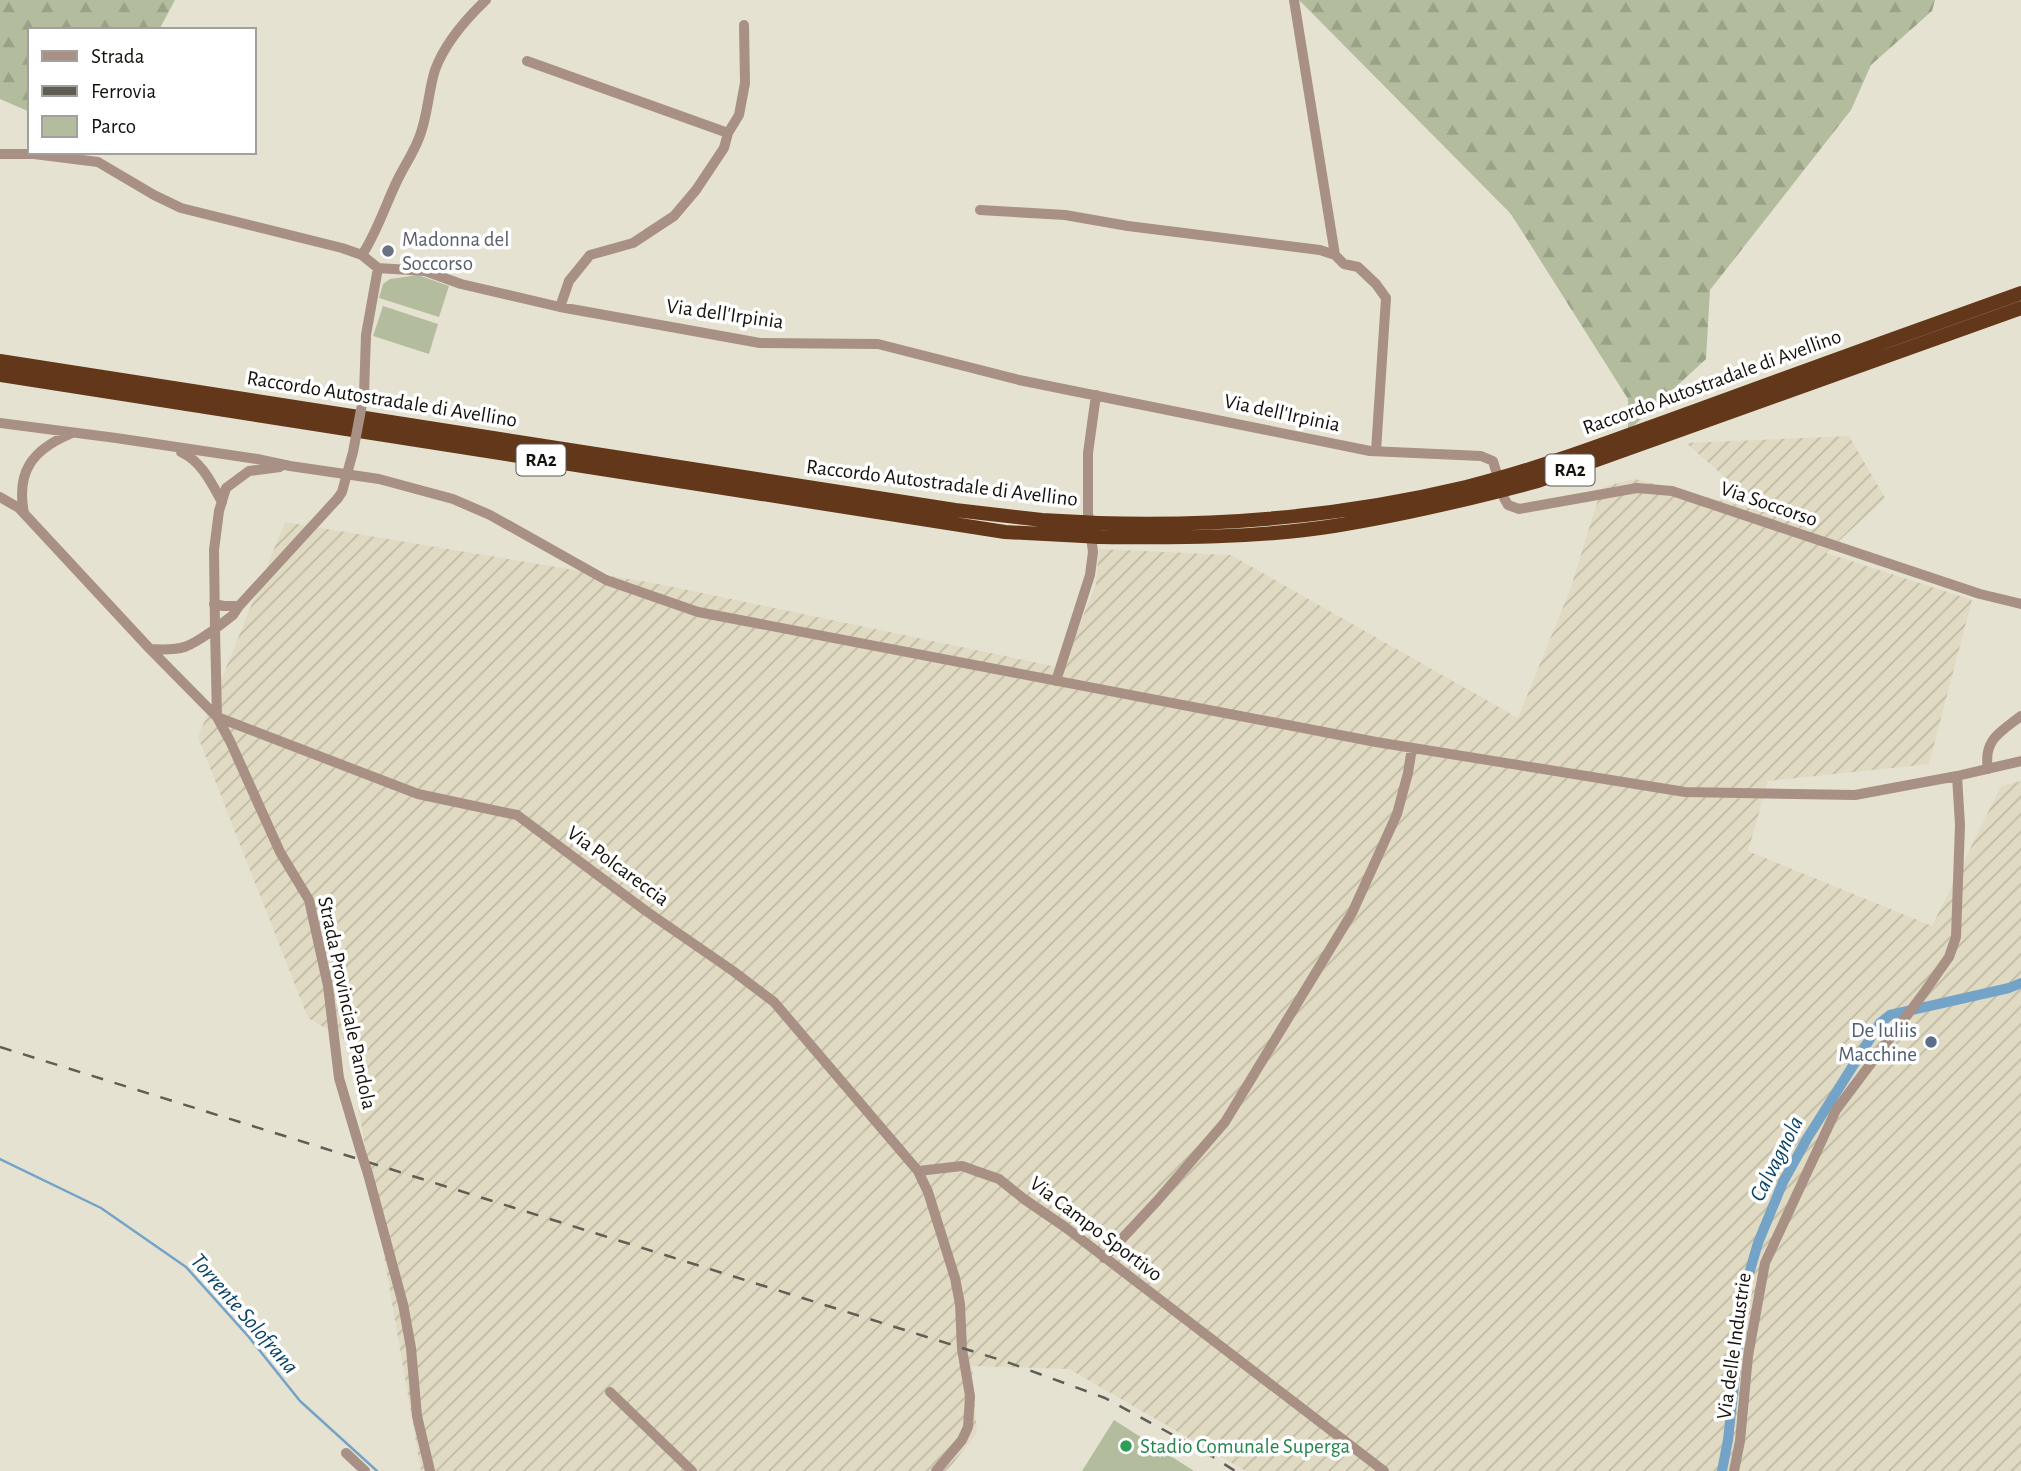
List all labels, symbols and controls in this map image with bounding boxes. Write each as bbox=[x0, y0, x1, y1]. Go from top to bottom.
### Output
legend bbox=[28, 28, 256, 154]
text: Strada bbox=[91, 46, 145, 67]
text: Ferrovia bbox=[91, 81, 157, 102]
text: Parco bbox=[91, 116, 136, 137]
place label: Madonna del Soccorso bbox=[402, 229, 509, 274]
marker: Madonna del Soccorso bbox=[380, 243, 396, 259]
street label: Via dell'Irpinia bbox=[665, 295, 785, 333]
street label: Raccordo Autostradale di Avellino bbox=[1580, 325, 1844, 439]
street label: Raccordo Autostradale di Avellino bbox=[245, 367, 519, 431]
street label: Via dell'Irpinia bbox=[1222, 390, 1342, 436]
road number: RA2 bbox=[516, 444, 566, 475]
road number: RA2 bbox=[1546, 454, 1594, 485]
street label: Raccordo Autostradale di Avellino bbox=[805, 456, 1079, 510]
street label: Via Soccorso bbox=[1718, 478, 1820, 530]
street label: Via Polcareccia bbox=[563, 822, 673, 910]
street label: Strada Provinciale Pandola bbox=[314, 895, 380, 1112]
place label: De Iuliis Macchine bbox=[1838, 1020, 1917, 1065]
marker: De Iuliis Macchine bbox=[1923, 1034, 1939, 1050]
water label: Calvagnola bbox=[1746, 1113, 1808, 1205]
street label: Via Campo Sportivo bbox=[1026, 1172, 1166, 1286]
water label: Torrente Solofrana bbox=[186, 1249, 302, 1379]
street label: Via delle Industrie bbox=[1713, 1271, 1755, 1421]
place label: Stadio Comunale Superga bbox=[1140, 1436, 1351, 1457]
marker: Stadio Comunale Superga bbox=[1118, 1438, 1134, 1454]

